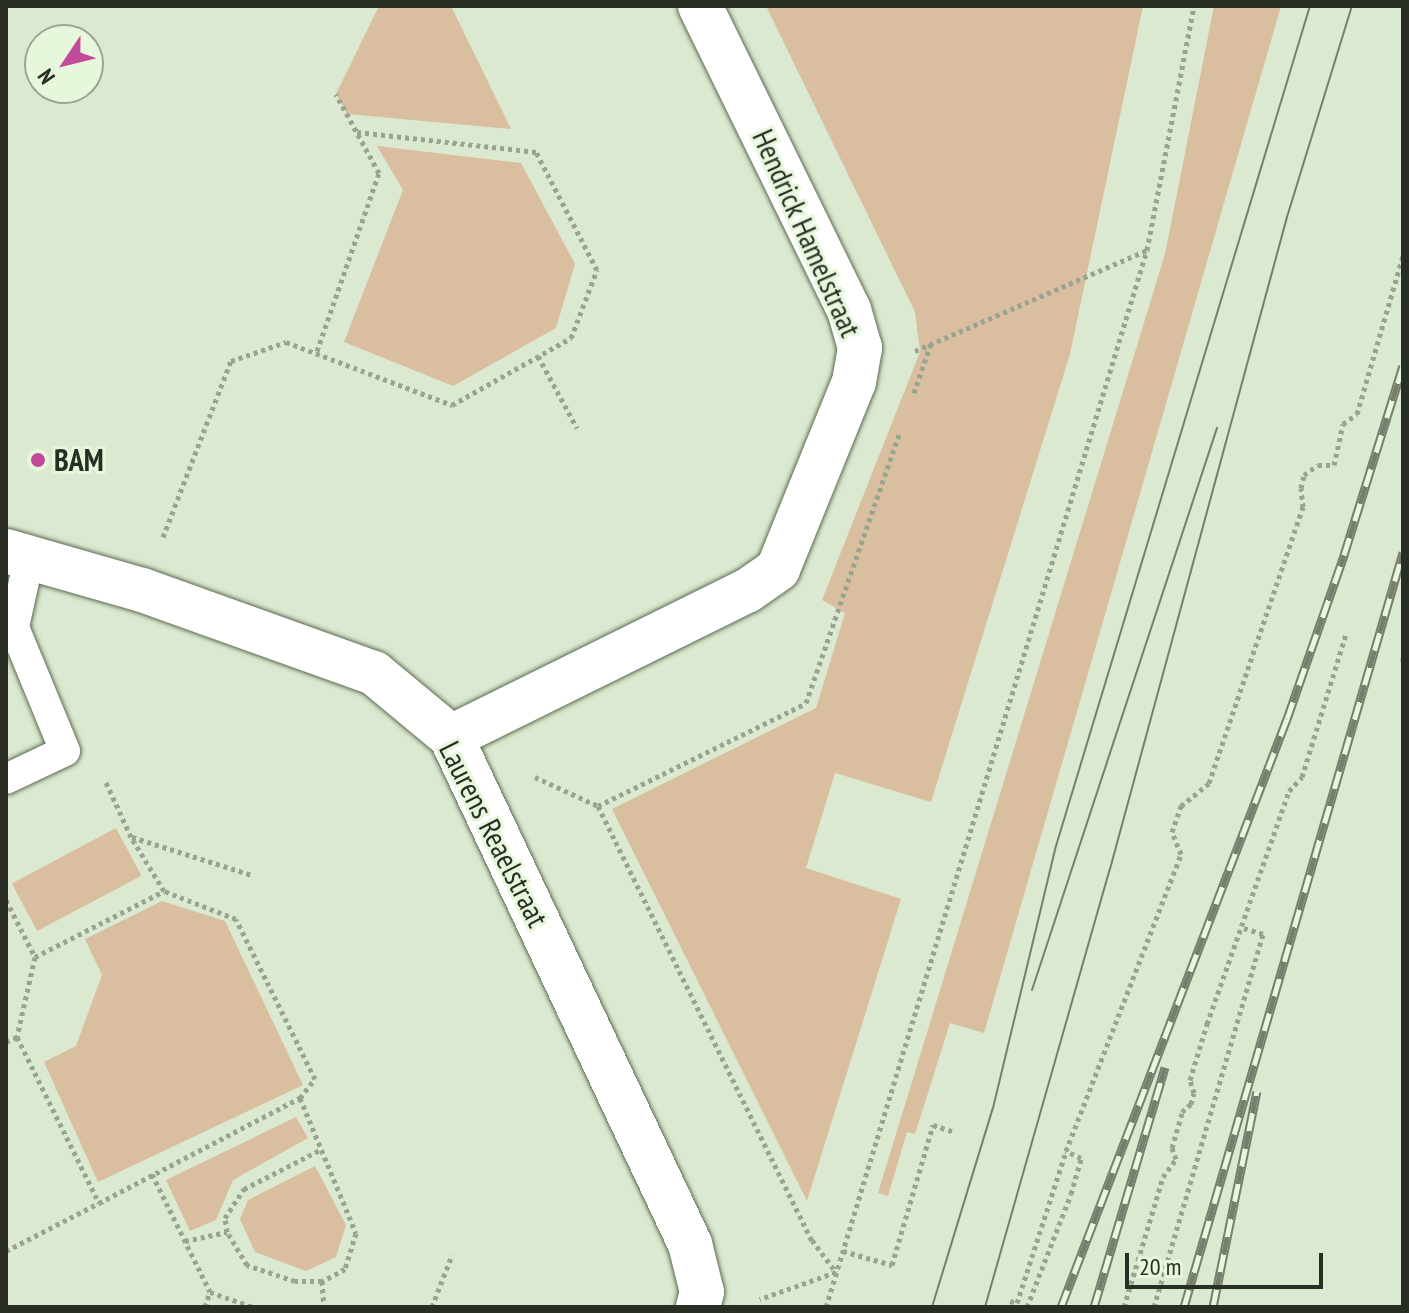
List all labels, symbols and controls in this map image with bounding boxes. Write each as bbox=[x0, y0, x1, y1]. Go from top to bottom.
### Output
north arrow bbox=[24, 24, 104, 104]
text: N bbox=[31, 64, 61, 90]
street label: Hendrick Hamelstraat bbox=[745, 123, 869, 343]
place label: BAM bbox=[54, 442, 104, 478]
marker: BAM bbox=[29, 451, 47, 469]
street label: Laurens Reaelstraat bbox=[432, 735, 556, 933]
scale bar bbox=[1129, 1237, 1327, 1287]
text: 20 m bbox=[1139, 1251, 1181, 1282]

